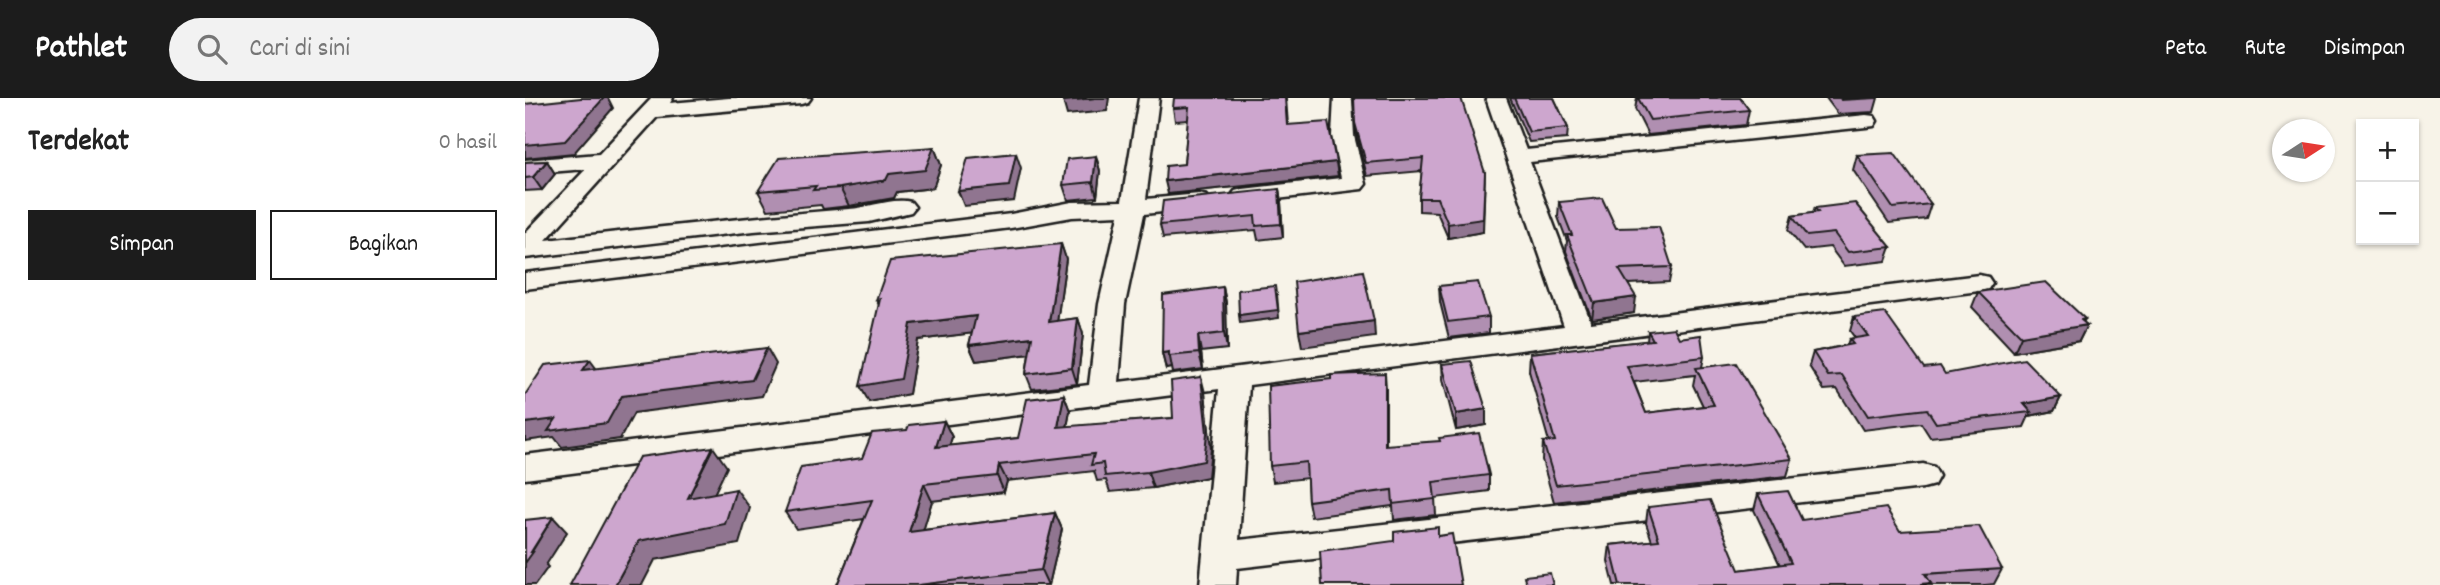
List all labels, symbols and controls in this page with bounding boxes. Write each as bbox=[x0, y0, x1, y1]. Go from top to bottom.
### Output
search box bbox=[169, 18, 659, 81]
text: Pathlet bbox=[35, 26, 127, 73]
icon: search bbox=[193, 30, 231, 68]
text: Cari di sini bbox=[249, 31, 350, 68]
text: Peta bbox=[2165, 32, 2206, 66]
text: Rute bbox=[2244, 32, 2286, 66]
text: Disimpan bbox=[2324, 32, 2405, 66]
north arrow bbox=[2272, 119, 2335, 182]
map controls bbox=[2356, 119, 2419, 245]
button: + bbox=[2356, 119, 2419, 182]
text: Terdekat bbox=[28, 122, 129, 165]
text: 0 hasil bbox=[439, 127, 497, 160]
button: − bbox=[2356, 182, 2419, 245]
button: Simpan bbox=[28, 210, 256, 280]
button: Bagikan bbox=[270, 210, 497, 280]

